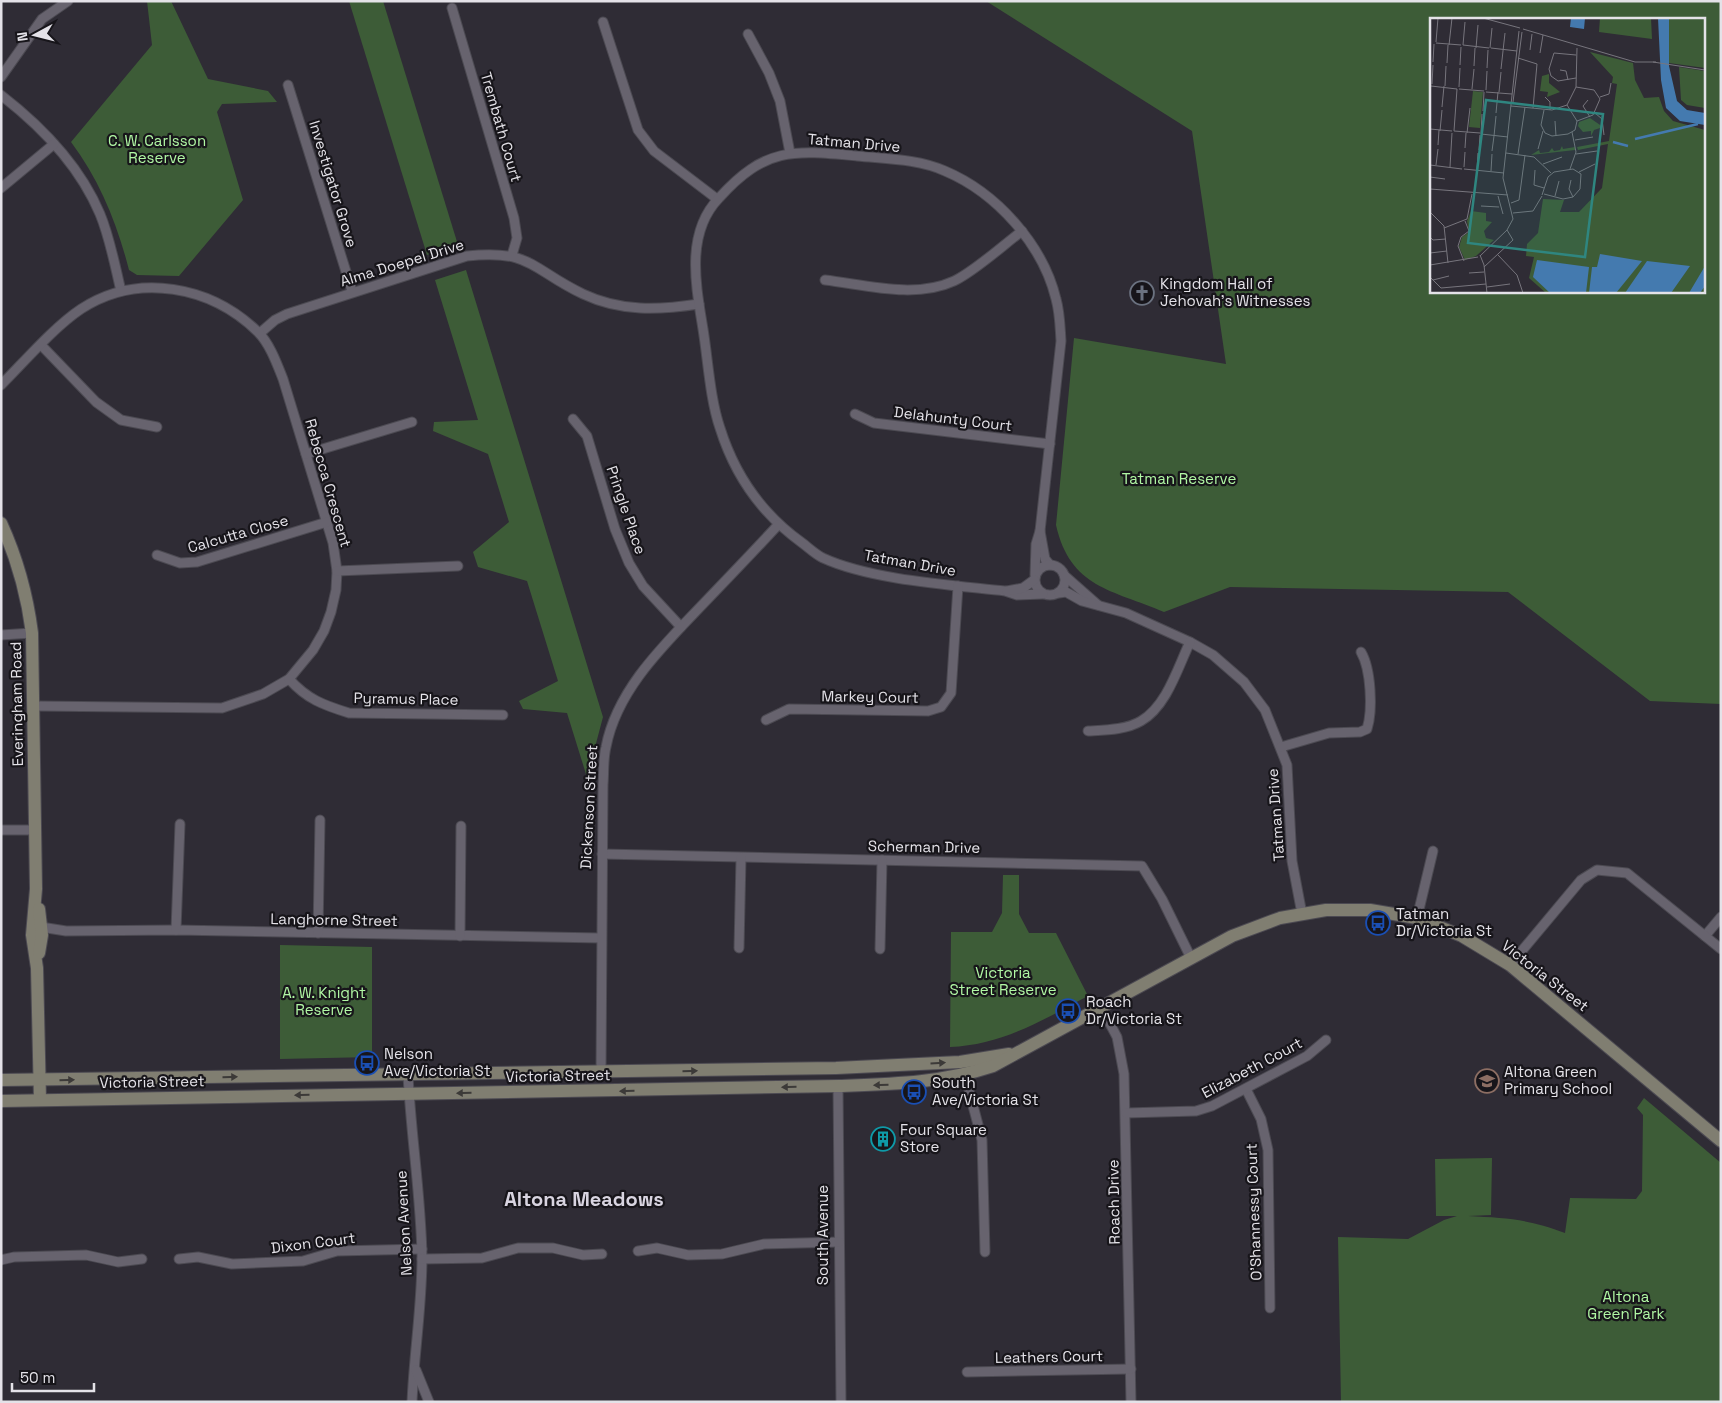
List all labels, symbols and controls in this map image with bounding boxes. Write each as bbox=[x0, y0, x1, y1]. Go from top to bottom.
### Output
north arrow bbox=[10, 10, 60, 60]
inset map bbox=[1430, 18, 1704, 292]
text: N bbox=[13, 31, 32, 42]
street label: Trembath Court bbox=[477, 70, 526, 184]
street label: Investigator Grove bbox=[305, 118, 362, 250]
street label: Tatman Drive bbox=[807, 129, 901, 156]
park label: C. W. Carlsson Reserve bbox=[108, 131, 206, 167]
street label: Alma Doepel Drive bbox=[338, 235, 466, 290]
place label: Kingdom Hall of Jehovah's Witnesses bbox=[1160, 274, 1311, 310]
church icon: Kingdom Hall of Jehovah's Witnesses bbox=[1129, 280, 1155, 306]
street label: Delahunty Court bbox=[893, 402, 1013, 435]
street label: Rebecca Crescent bbox=[301, 416, 356, 549]
street label: Pringle Place bbox=[602, 463, 651, 557]
park label: Tatman Reserve bbox=[1122, 469, 1236, 488]
street label: Calcutta Close bbox=[185, 510, 290, 557]
street label: Tatman Drive bbox=[863, 545, 958, 580]
street label: Everingham Road bbox=[6, 642, 27, 766]
street label: Markey Court bbox=[821, 686, 919, 707]
street label: Pyramus Place bbox=[353, 688, 459, 709]
street label: Dickenson Street bbox=[576, 744, 601, 870]
street label: Tatman Drive bbox=[1263, 768, 1288, 862]
street label: Scherman Drive bbox=[868, 836, 980, 857]
place label: Tatman Dr/Victoria St bbox=[1396, 904, 1492, 940]
street label: Langhorne Street bbox=[270, 909, 398, 930]
bus stop icon: Tatman Dr/Victoria St bbox=[1365, 910, 1391, 936]
street label: Victoria Street bbox=[1498, 936, 1593, 1016]
park label: Victoria Street Reserve bbox=[949, 963, 1057, 999]
park label: A. W. Knight Reserve bbox=[282, 983, 366, 1019]
place label: Roach Dr/Victoria St bbox=[1086, 992, 1182, 1028]
bus stop icon: Roach Dr/Victoria St bbox=[1055, 998, 1081, 1024]
street label: Elizabeth Court bbox=[1198, 1033, 1305, 1102]
place label: Nelson Ave/Victoria St bbox=[384, 1044, 491, 1080]
bus stop icon: Nelson Ave/Victoria St bbox=[354, 1050, 380, 1076]
one-way arrow bbox=[930, 1058, 946, 1066]
place label: Altona Green Primary School bbox=[1504, 1062, 1612, 1098]
street label: Victoria Street bbox=[505, 1065, 611, 1086]
one-way arrow bbox=[682, 1067, 698, 1075]
school or university icon: Altona Green Primary School bbox=[1474, 1068, 1500, 1094]
street label: Victoria Street bbox=[99, 1071, 205, 1092]
one-way arrow bbox=[222, 1073, 238, 1081]
place label: South Ave/Victoria St bbox=[932, 1073, 1039, 1109]
one-way arrow bbox=[60, 1076, 76, 1084]
bus stop icon: South Ave/Victoria St bbox=[901, 1079, 927, 1105]
one-way arrow bbox=[873, 1081, 889, 1089]
one-way arrow bbox=[781, 1084, 797, 1092]
one-way arrow bbox=[618, 1087, 634, 1095]
one-way arrow bbox=[456, 1089, 472, 1097]
one-way arrow bbox=[293, 1091, 309, 1099]
place label: Four Square Store bbox=[900, 1120, 987, 1156]
building icon: Four Square Store bbox=[870, 1126, 896, 1152]
street label: O'Shannessy Court bbox=[1242, 1143, 1265, 1281]
street label: Roach Drive bbox=[1103, 1159, 1124, 1245]
street label: Nelson Avenue bbox=[391, 1170, 416, 1276]
street label: South Avenue bbox=[813, 1185, 832, 1285]
district label: Altona Meadows bbox=[504, 1186, 664, 1212]
street label: Dixon Court bbox=[270, 1228, 356, 1257]
park label: Altona Green Park bbox=[1587, 1287, 1665, 1323]
street label: Leathers Court bbox=[995, 1346, 1103, 1367]
scale bar bbox=[12, 1360, 95, 1392]
text: 50 m bbox=[20, 1368, 55, 1387]

